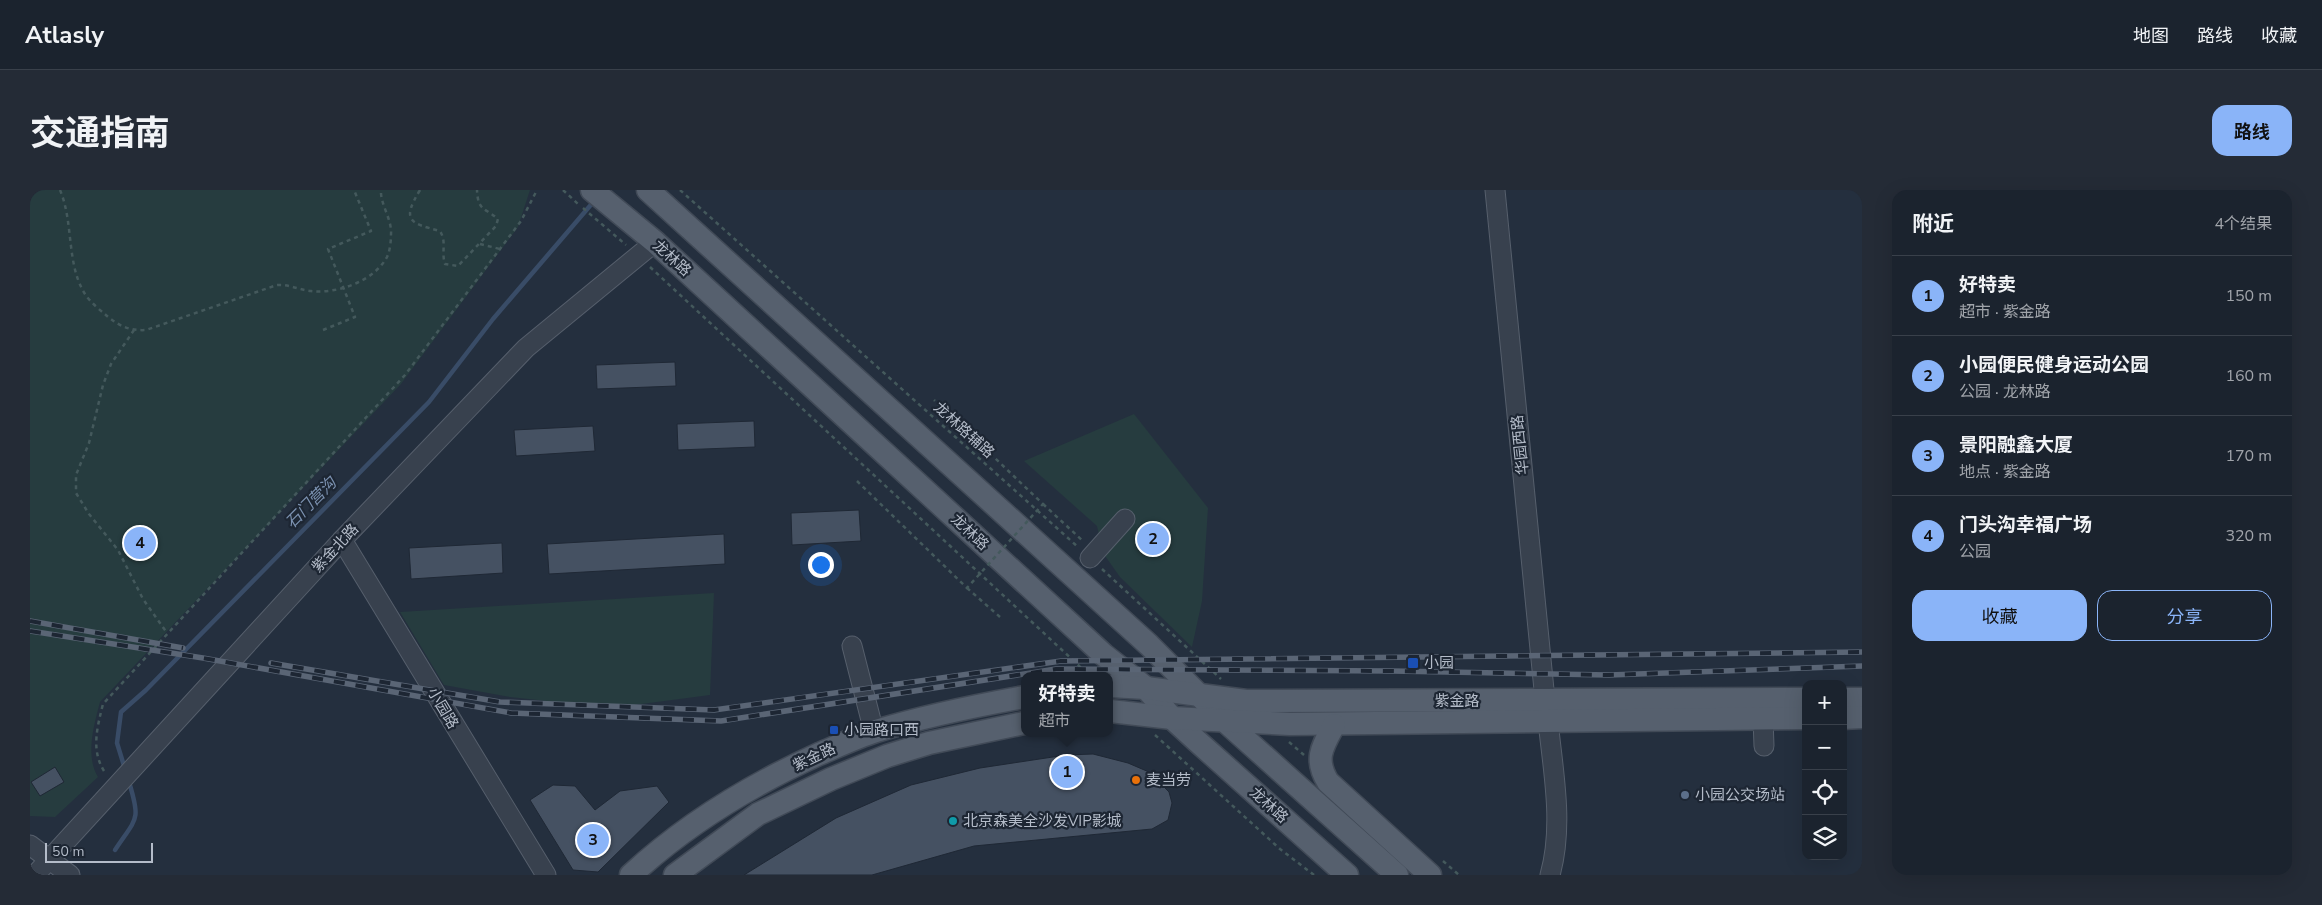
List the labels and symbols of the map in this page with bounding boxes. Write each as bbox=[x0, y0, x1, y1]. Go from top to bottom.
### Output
street label: 龙林路 bbox=[649, 236, 695, 280]
street label: 龙林路辅路 bbox=[929, 397, 999, 463]
street label: 华园西路 bbox=[1507, 414, 1533, 476]
water label: 石门营沟 bbox=[281, 471, 343, 533]
street label: 龙林路 bbox=[947, 509, 993, 555]
street label: 紫金北路 bbox=[307, 519, 363, 577]
pin: 2 bbox=[1137, 520, 1169, 558]
pin: 4 bbox=[124, 524, 156, 562]
your location bbox=[808, 552, 834, 578]
place label: 小园 bbox=[1424, 653, 1454, 673]
marker: 小园 bbox=[1406, 656, 1420, 670]
street label: 小园路 bbox=[423, 684, 463, 732]
street label: 紫金路 bbox=[1434, 691, 1480, 711]
place label: 小园路口西 bbox=[844, 720, 919, 740]
marker: 小园路口西 bbox=[828, 724, 840, 736]
street label: 紫金路 bbox=[789, 738, 839, 776]
pin: 1 bbox=[1051, 753, 1083, 791]
place label: 麦当劳 bbox=[1146, 770, 1191, 790]
marker: 麦当劳 bbox=[1130, 774, 1142, 786]
street label: 龙林路 bbox=[1246, 783, 1292, 827]
place label: 小园公交场站 bbox=[1695, 785, 1785, 805]
marker: 小园公交场站 bbox=[1679, 789, 1691, 801]
place label: 北京森美全沙发VIP影城 bbox=[963, 811, 1122, 831]
marker: 北京森美全沙发VIP影城 bbox=[947, 815, 959, 827]
pin: 3 bbox=[577, 821, 609, 859]
scale bar bbox=[45, 840, 152, 863]

